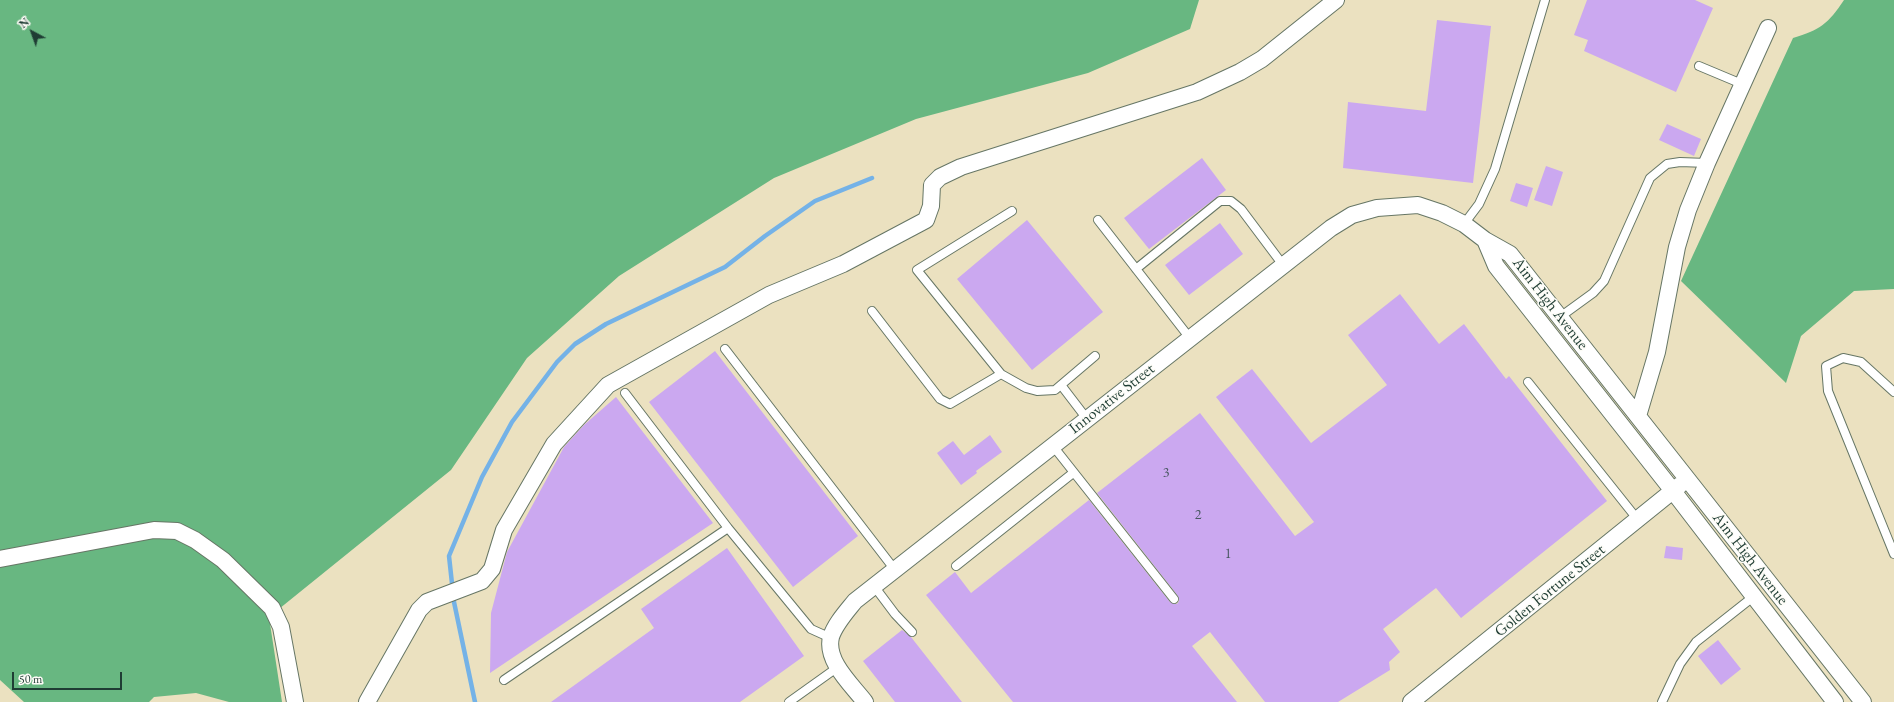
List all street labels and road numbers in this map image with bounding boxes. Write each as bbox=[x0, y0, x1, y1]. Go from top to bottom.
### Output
street label: Aim High Avenue bbox=[1508, 254, 1592, 354]
street label: Innovative Street bbox=[1065, 360, 1159, 438]
street label: Aim High Avenue bbox=[1708, 509, 1792, 609]
street label: Golden Fortune Street bbox=[1491, 541, 1609, 641]

